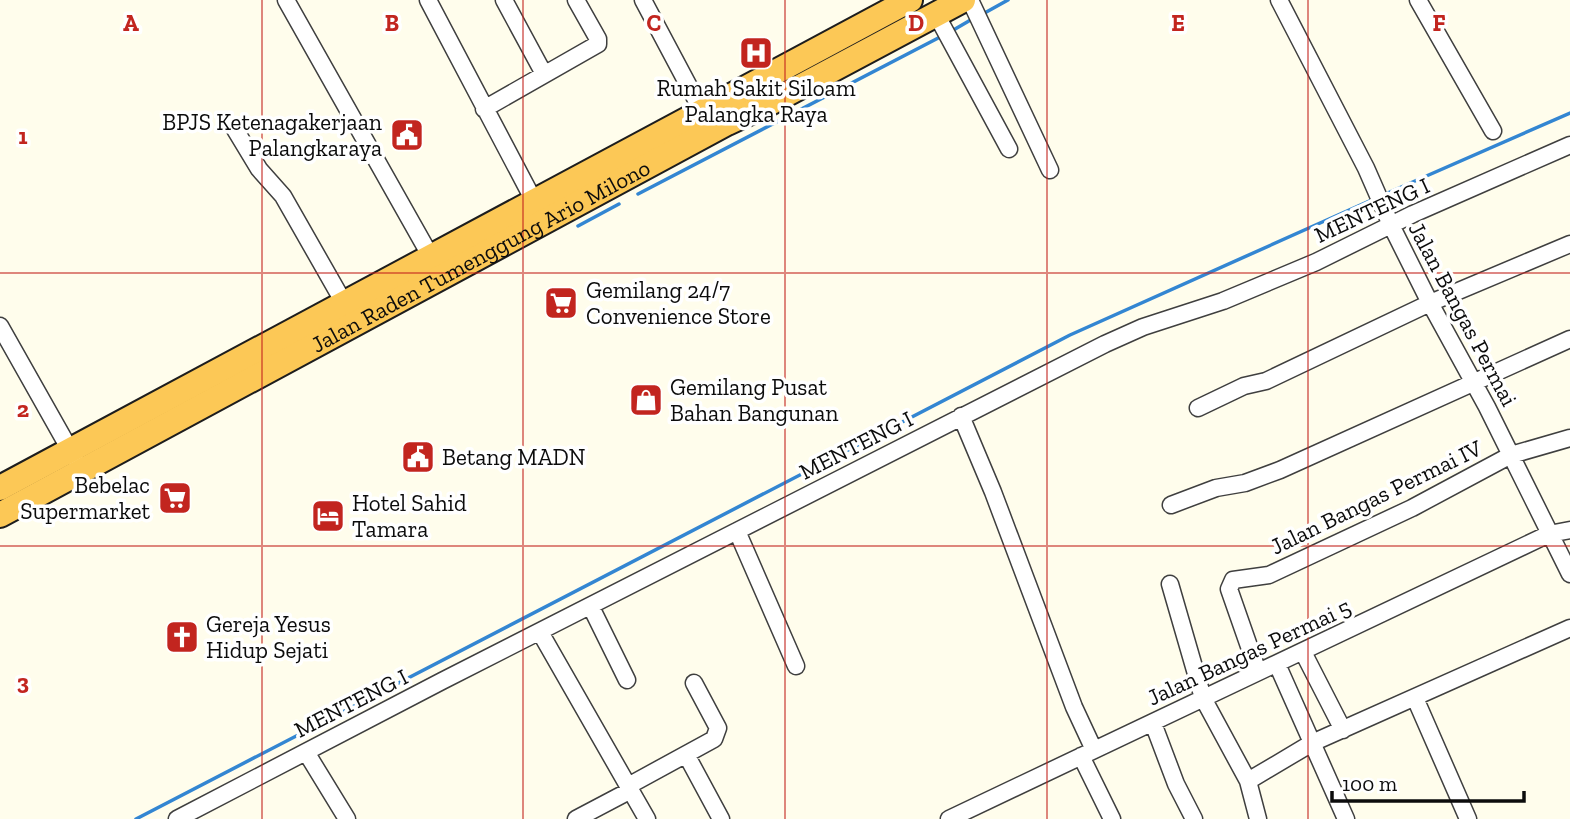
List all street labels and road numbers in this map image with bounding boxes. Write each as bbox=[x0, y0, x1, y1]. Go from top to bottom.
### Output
street label: Jalan Raden Tumenggung Ario Milono bbox=[306, 153, 655, 359]
street label: MENTENG I bbox=[1310, 171, 1434, 249]
street label: Jalan Bangas Permai bbox=[1403, 217, 1523, 411]
street label: MENTENG I bbox=[794, 404, 918, 486]
street label: Jalan Bangas Permai IV bbox=[1266, 434, 1486, 560]
street label: Jalan Bangas Permai 5 bbox=[1143, 593, 1355, 711]
street label: MENTENG I bbox=[289, 662, 413, 744]

